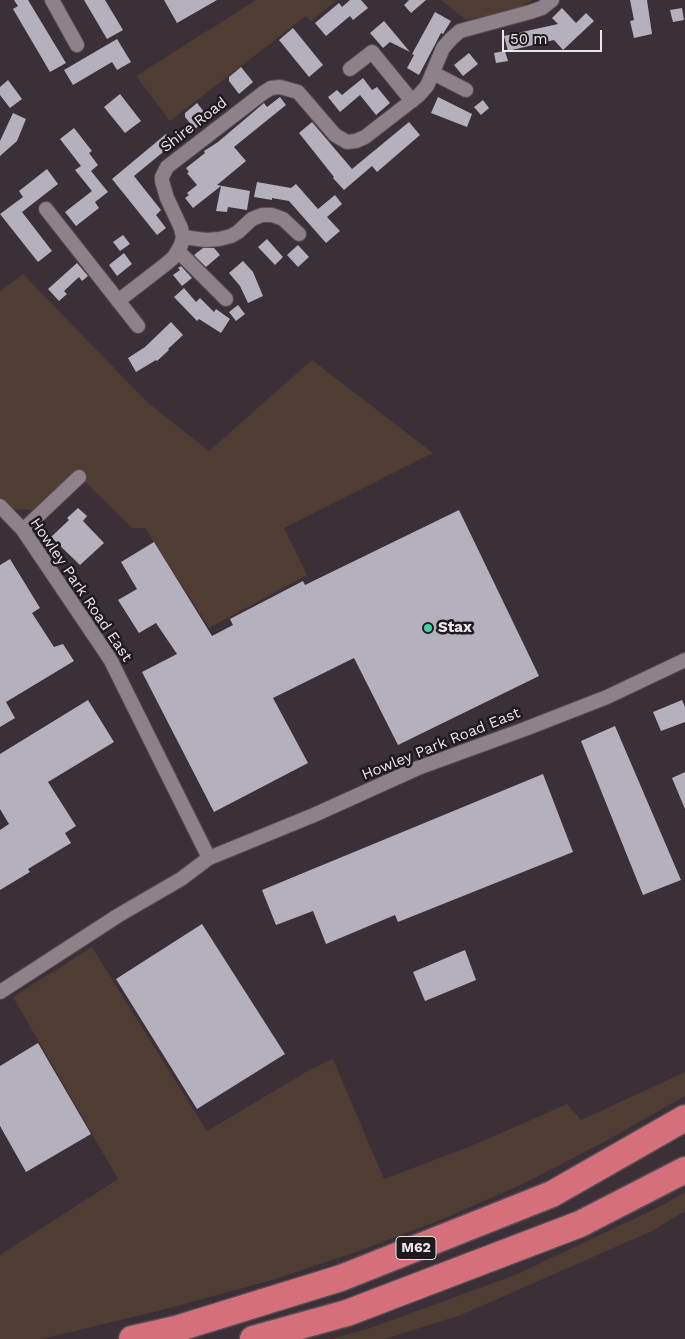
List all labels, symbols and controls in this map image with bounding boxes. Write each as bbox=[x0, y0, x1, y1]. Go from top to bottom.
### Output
scale bar bbox=[505, 20, 605, 52]
text: 50 m bbox=[510, 30, 547, 48]
street label: Shire Road bbox=[157, 94, 231, 156]
street label: Howley Park Road East bbox=[26, 515, 136, 665]
place label: Stax bbox=[438, 619, 472, 637]
marker: Stax bbox=[422, 622, 434, 634]
street label: Howley Park Road East bbox=[359, 704, 523, 784]
road number: M62 bbox=[396, 1236, 436, 1260]

